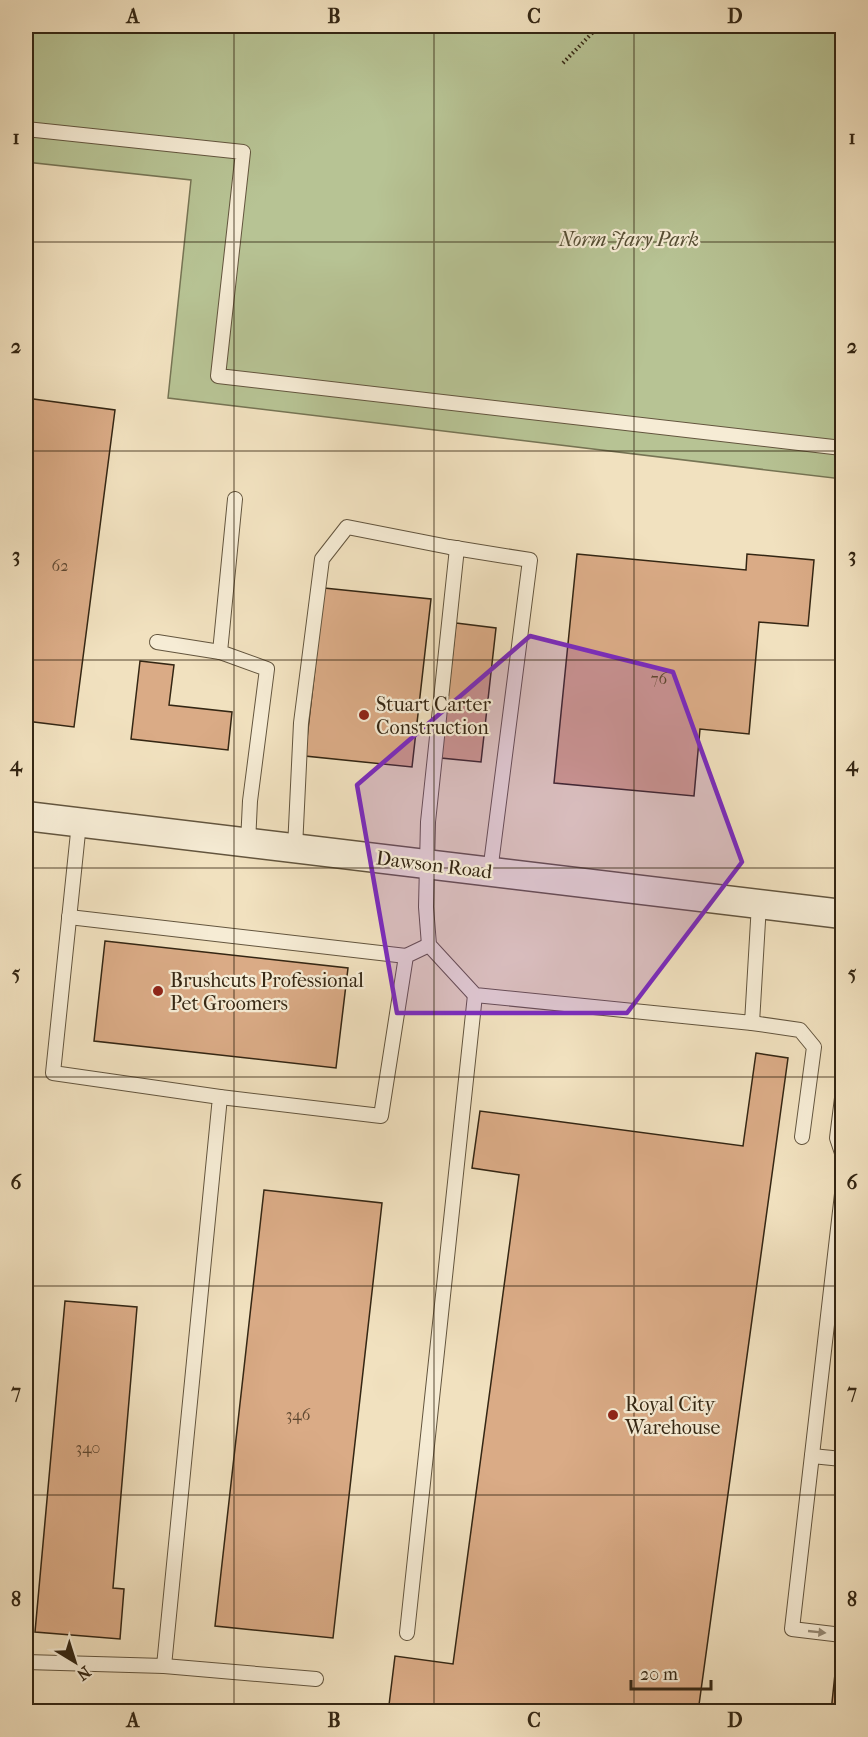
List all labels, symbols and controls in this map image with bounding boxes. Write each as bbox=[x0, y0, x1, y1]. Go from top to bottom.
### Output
text: A bbox=[125, 5, 141, 28]
text: B bbox=[327, 5, 341, 28]
text: C bbox=[527, 5, 541, 28]
text: D bbox=[727, 5, 743, 28]
text: 1 bbox=[12, 126, 20, 149]
text: 1 bbox=[848, 126, 856, 149]
park label: Norm Jary Park bbox=[558, 228, 699, 251]
text: 2 bbox=[11, 335, 21, 358]
text: 2 bbox=[847, 335, 857, 358]
text: 3 bbox=[12, 544, 20, 567]
text: 3 bbox=[848, 544, 856, 567]
house number: 62 bbox=[52, 556, 68, 575]
house number: 76 bbox=[651, 669, 668, 688]
place label: Stuart Carter Construction bbox=[376, 693, 491, 739]
marker: Stuart Carter Construction bbox=[357, 708, 371, 722]
text: 4 bbox=[9, 753, 23, 777]
text: 4 bbox=[845, 753, 859, 777]
street label: Dawson Road bbox=[375, 846, 494, 884]
text: 5 bbox=[12, 962, 21, 985]
text: 5 bbox=[848, 962, 857, 985]
place label: Brushcuts Professional Pet Groomers bbox=[170, 969, 364, 1015]
marker: Brushcuts Professional Pet Groomers bbox=[151, 984, 165, 998]
text: 6 bbox=[11, 1171, 23, 1194]
text: 6 bbox=[847, 1171, 859, 1194]
text: 7 bbox=[10, 1380, 21, 1403]
text: 7 bbox=[846, 1380, 857, 1403]
place label: Royal City Warehouse bbox=[624, 1393, 720, 1439]
house number: 346 bbox=[286, 1405, 311, 1424]
marker: Royal City Warehouse bbox=[606, 1408, 620, 1422]
house number: 340 bbox=[76, 1438, 100, 1457]
text: 8 bbox=[11, 1588, 21, 1611]
text: 8 bbox=[847, 1588, 857, 1611]
one-way arrow bbox=[808, 1627, 827, 1637]
north arrow bbox=[45, 1632, 105, 1692]
scale bar bbox=[631, 1653, 710, 1691]
text: N bbox=[73, 1662, 95, 1685]
text: 20 m bbox=[640, 1664, 678, 1685]
text: A bbox=[125, 1709, 141, 1732]
text: B bbox=[327, 1709, 341, 1732]
text: C bbox=[527, 1709, 541, 1732]
text: D bbox=[727, 1709, 743, 1732]

